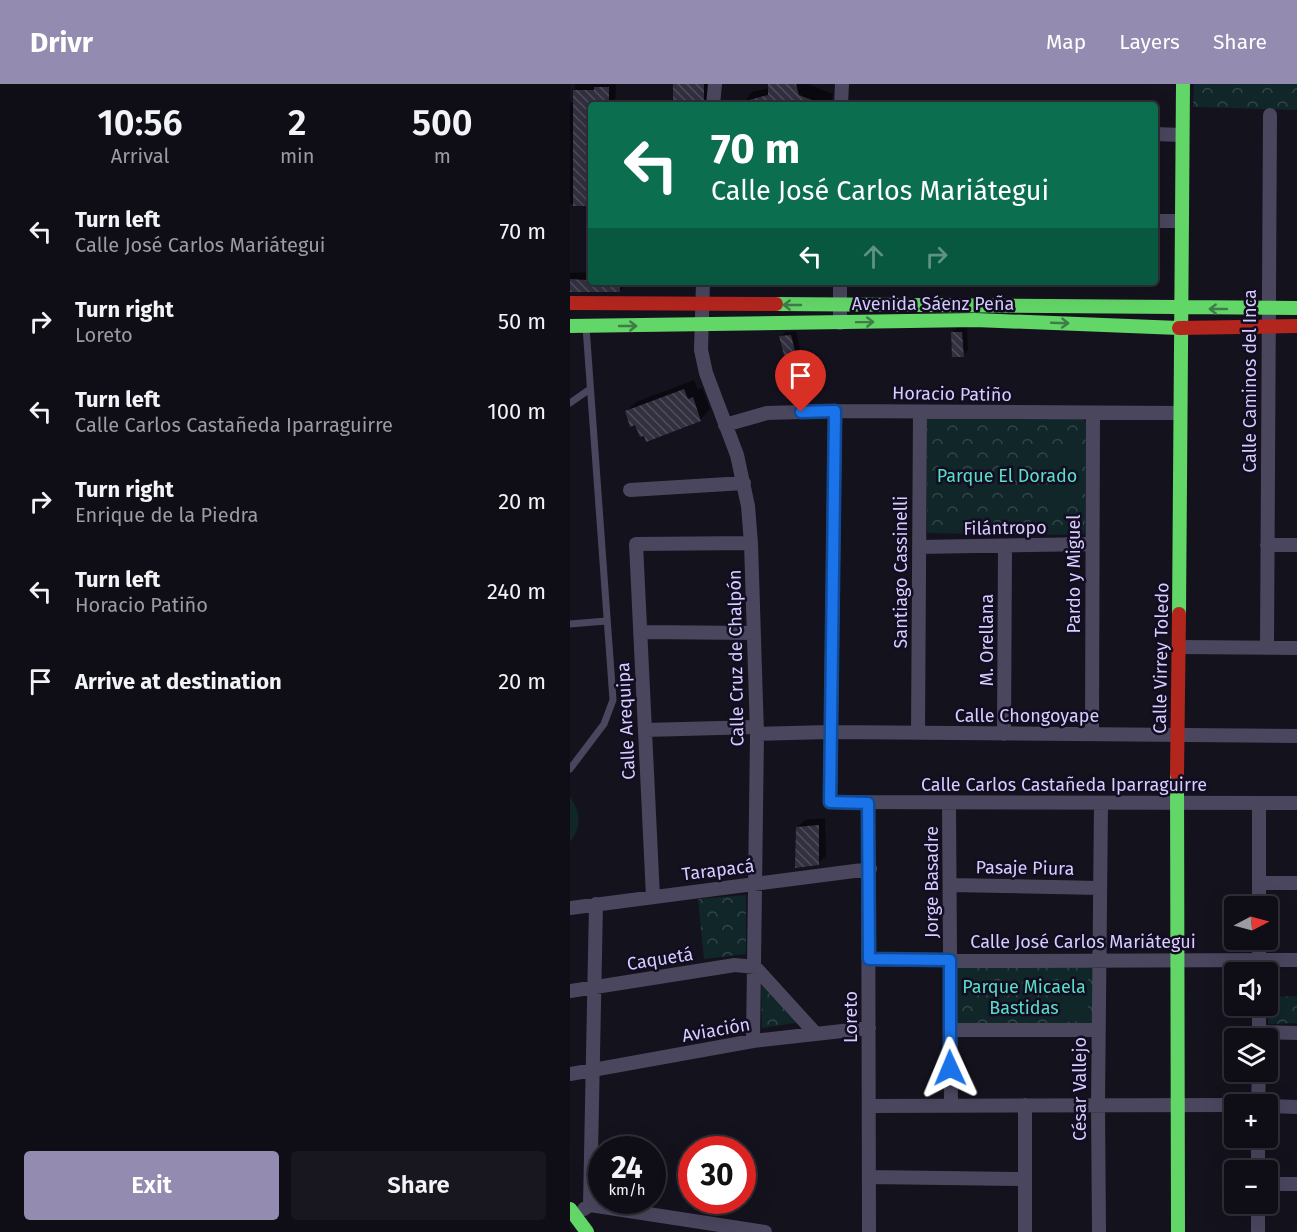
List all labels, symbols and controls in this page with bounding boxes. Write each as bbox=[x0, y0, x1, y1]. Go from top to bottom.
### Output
text: Drivr bbox=[30, 26, 93, 59]
text: Map bbox=[1046, 29, 1086, 55]
text: Layers bbox=[1119, 29, 1180, 55]
text: Share bbox=[1213, 29, 1267, 55]
text: 10:56 bbox=[97, 101, 183, 145]
text: 2 bbox=[288, 101, 306, 145]
text: 500 bbox=[412, 101, 473, 145]
text: 70 m bbox=[711, 124, 800, 174]
icon: left bbox=[612, 126, 690, 204]
text: Arrival bbox=[111, 144, 169, 168]
text: min bbox=[280, 144, 314, 168]
text: m bbox=[434, 144, 451, 168]
text: Calle José Carlos Mariátegui bbox=[711, 175, 1049, 207]
text: Turn left bbox=[75, 206, 160, 233]
icon: left bbox=[24, 215, 57, 248]
text: 70 m bbox=[500, 218, 546, 245]
text: Calle José Carlos Mariátegui bbox=[75, 233, 325, 257]
icon: left bbox=[794, 240, 827, 273]
icon: ahead bbox=[857, 240, 890, 273]
icon: right bbox=[920, 240, 953, 273]
street label: Calle Caminos del Inca bbox=[1239, 289, 1261, 473]
street label: Avenida Sáenz Peña bbox=[852, 293, 1014, 315]
text: Turn right bbox=[75, 296, 174, 323]
one-way arrow bbox=[782, 300, 802, 311]
one-way arrow bbox=[1208, 303, 1228, 315]
icon: right bbox=[24, 305, 57, 338]
text: 50 m bbox=[498, 308, 546, 335]
one-way arrow bbox=[855, 317, 875, 328]
one-way arrow bbox=[1050, 317, 1070, 328]
one-way arrow bbox=[618, 320, 638, 332]
text: Loreto bbox=[75, 323, 133, 347]
pin bbox=[775, 350, 826, 412]
icon: arrive bbox=[784, 359, 817, 392]
street label: Horacio Patiño bbox=[892, 382, 1012, 406]
text: Turn left bbox=[75, 386, 160, 413]
icon: left bbox=[24, 395, 57, 428]
text: 100 m bbox=[487, 398, 546, 425]
text: Calle Carlos Castañeda Iparraguirre bbox=[75, 413, 393, 437]
park label: Parque El Dorado bbox=[937, 465, 1077, 487]
text: Turn right bbox=[75, 476, 174, 503]
icon: right bbox=[24, 485, 57, 518]
text: 20 m bbox=[498, 488, 546, 515]
street label: Santiago Cassinelli bbox=[890, 496, 912, 648]
text: Enrique de la Piedra bbox=[75, 503, 259, 527]
street label: Pardo y Miguel bbox=[1063, 514, 1085, 634]
street label: Filántropo bbox=[963, 516, 1047, 540]
text: Turn left bbox=[75, 566, 160, 593]
street label: Calle Cruz de Chalpón bbox=[723, 569, 749, 747]
icon: left bbox=[24, 575, 57, 608]
text: 240 m bbox=[487, 578, 546, 605]
street label: Calle Virrey Toledo bbox=[1149, 582, 1173, 734]
text: Horacio Patiño bbox=[75, 593, 208, 617]
street label: M. Orellana bbox=[976, 594, 998, 686]
street label: Calle Arequipa bbox=[612, 662, 640, 780]
icon: arrive bbox=[24, 665, 57, 698]
text: Arrive at destination bbox=[75, 668, 282, 695]
text: 20 m bbox=[498, 668, 546, 695]
street label: Calle Chongoyape bbox=[955, 705, 1099, 727]
street label: Calle Carlos Castañeda Iparraguirre bbox=[921, 774, 1207, 796]
street label: Jorge Basadre bbox=[921, 826, 943, 938]
street label: Tarapacá bbox=[681, 855, 755, 885]
street label: Pasaje Piura bbox=[975, 856, 1075, 880]
north arrow bbox=[1224, 896, 1278, 950]
map controls bbox=[1224, 896, 1278, 1214]
street label: Calle José Carlos Mariátegui bbox=[970, 931, 1196, 953]
street label: Caquetá bbox=[625, 943, 695, 975]
button: sound bbox=[1224, 962, 1278, 1016]
park label: Parque Micaela Bastidas bbox=[962, 976, 1086, 1019]
street label: Loreto bbox=[840, 991, 862, 1043]
street label: Aviación bbox=[680, 1013, 752, 1047]
button: layers bbox=[1224, 1028, 1278, 1082]
position arrow bbox=[918, 1036, 982, 1100]
street label: César Vallejo bbox=[1069, 1037, 1091, 1141]
button: + bbox=[1224, 1094, 1278, 1148]
speed limit sign: 30 bbox=[678, 1136, 756, 1214]
text: 24 bbox=[611, 1150, 643, 1186]
button: Exit bbox=[24, 1151, 279, 1220]
button: Share bbox=[291, 1151, 546, 1220]
button: − bbox=[1224, 1160, 1278, 1214]
text: km/h bbox=[608, 1181, 646, 1199]

